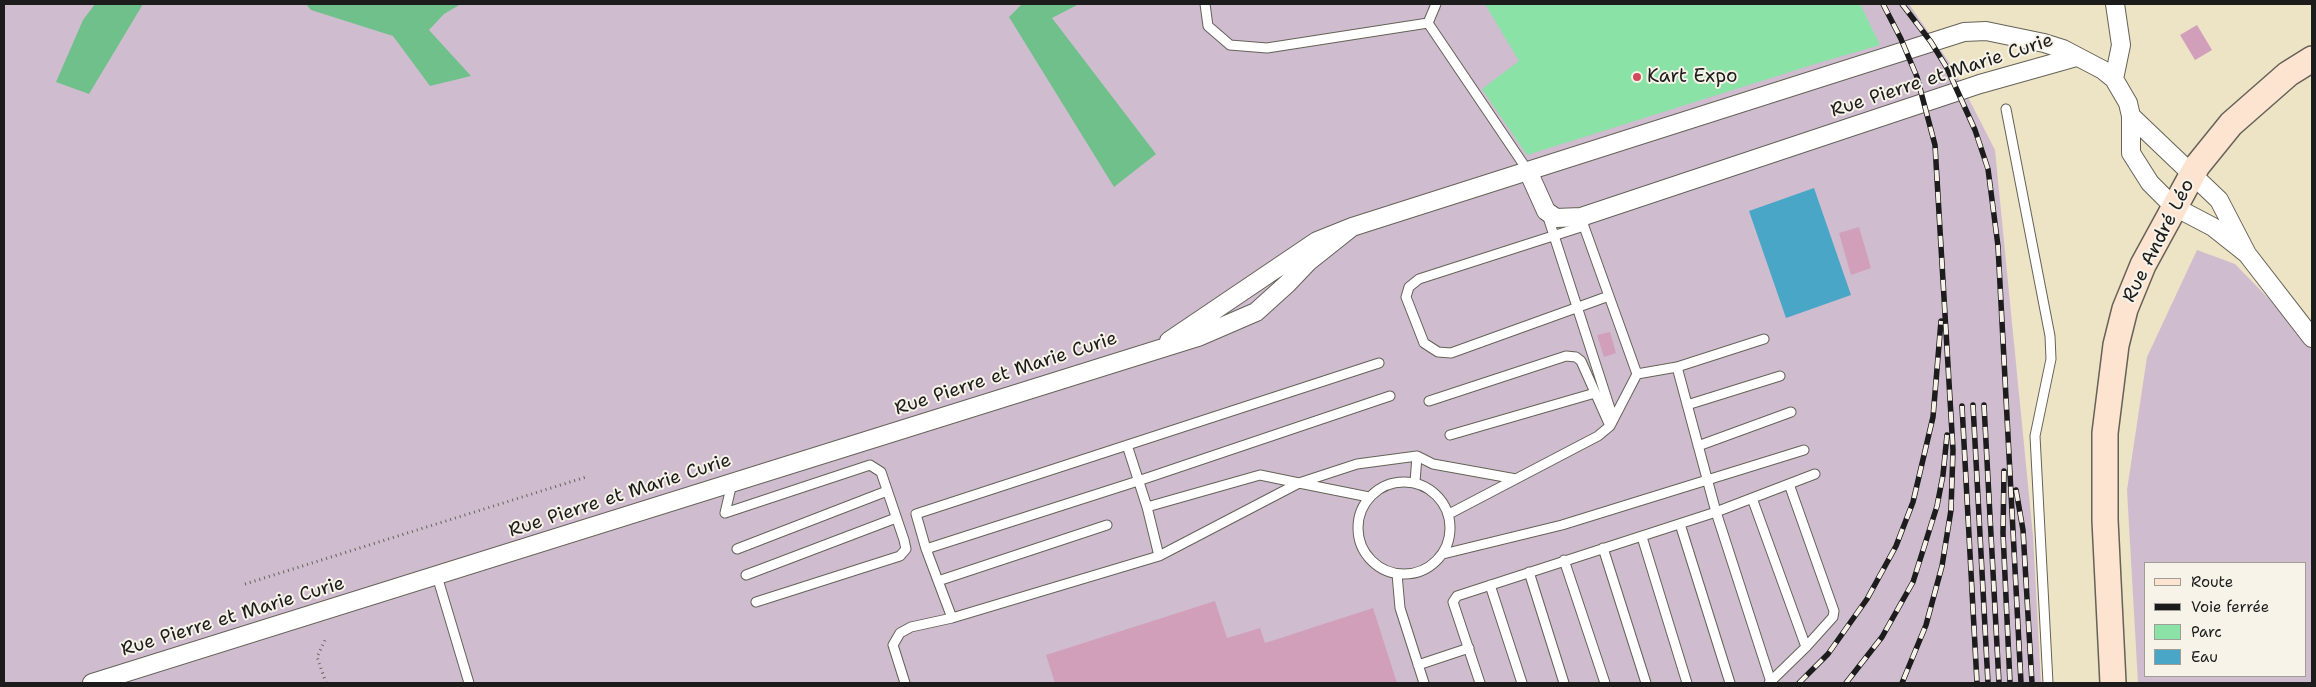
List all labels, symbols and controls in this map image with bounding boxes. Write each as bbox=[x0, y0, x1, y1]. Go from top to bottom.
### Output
street label: Rue Pierre et Marie Curie bbox=[1828, 29, 2056, 123]
place label: Kart Expo bbox=[1647, 66, 1738, 88]
marker: Kart Expo bbox=[1631, 71, 1643, 83]
street label: Rue André Léo bbox=[2118, 176, 2200, 306]
street label: Rue Pierre et Marie Curie bbox=[892, 327, 1120, 421]
street label: Rue Pierre et Marie Curie bbox=[506, 449, 734, 543]
legend bbox=[2144, 562, 2306, 677]
street label: Rue Pierre et Marie Curie bbox=[118, 572, 348, 662]
text: Route bbox=[2191, 572, 2233, 592]
text: Voie ferrée bbox=[2191, 597, 2269, 617]
text: Parc bbox=[2191, 622, 2222, 642]
text: Eau bbox=[2191, 647, 2218, 667]

